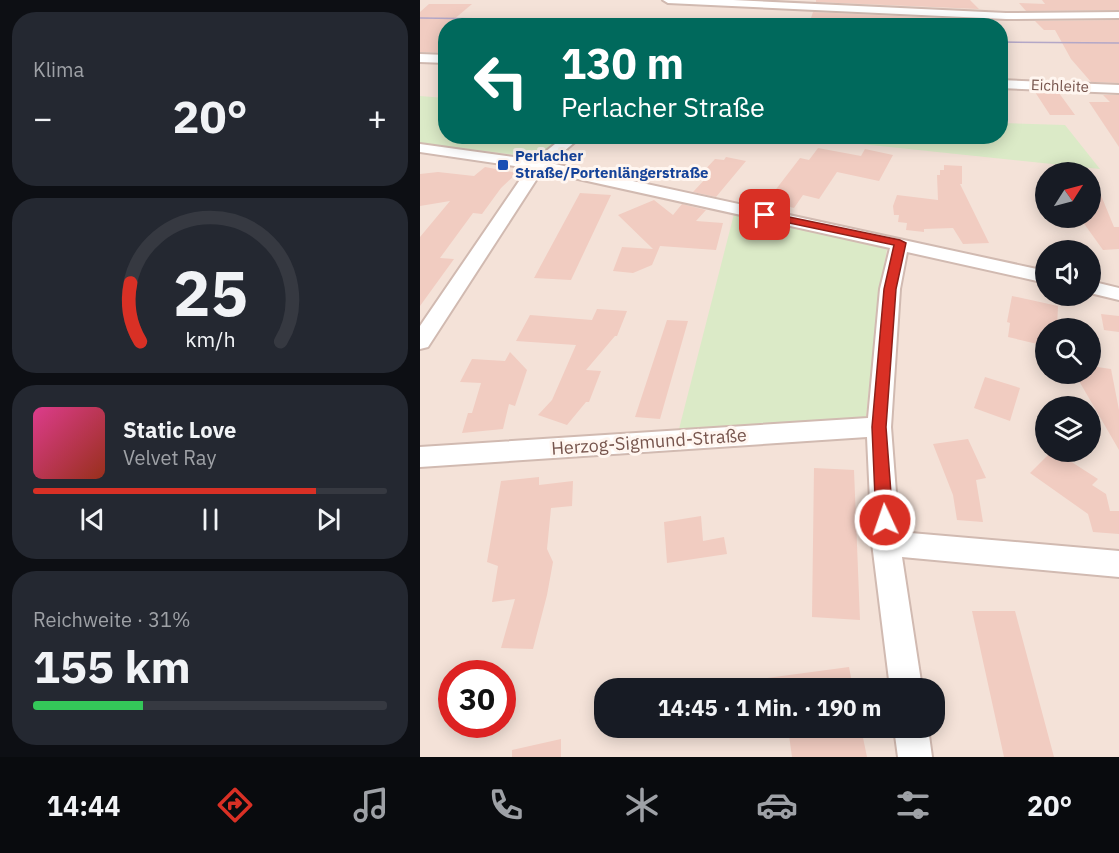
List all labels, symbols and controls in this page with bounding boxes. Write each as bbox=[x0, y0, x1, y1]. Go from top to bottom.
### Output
text: 130 m bbox=[561, 36, 684, 91]
icon: left bbox=[462, 42, 540, 120]
text: Klima bbox=[33, 56, 84, 83]
street label: Eichleite bbox=[1031, 75, 1089, 96]
text: 20° bbox=[172, 87, 248, 145]
text: Perlacher Straße bbox=[561, 89, 765, 124]
text: − bbox=[33, 96, 53, 139]
text: + bbox=[367, 96, 387, 139]
place label: Perlacher Straße/Portenlängerstraße bbox=[515, 146, 709, 182]
marker: Perlacher Straße/Portenlängerstraße bbox=[496, 158, 510, 172]
north arrow bbox=[1035, 162, 1101, 228]
map controls bbox=[1035, 162, 1101, 462]
pin bbox=[739, 189, 790, 240]
icon: arrive bbox=[748, 198, 781, 231]
button: sound bbox=[1035, 240, 1101, 306]
text: 25 bbox=[173, 253, 247, 334]
button: search bbox=[1035, 318, 1101, 384]
text: km/h bbox=[185, 326, 235, 354]
button: layers bbox=[1035, 396, 1101, 462]
text: Static Love bbox=[123, 415, 236, 444]
street label: Herzog-Sigmund-Straße bbox=[550, 423, 748, 460]
text: Velvet Ray bbox=[123, 444, 216, 471]
position arrow bbox=[853, 488, 917, 552]
icon: previous bbox=[76, 503, 109, 536]
icon: pause bbox=[194, 503, 227, 536]
icon: next bbox=[312, 503, 345, 536]
text: Reichweite · 31% bbox=[33, 606, 190, 633]
text: 155 km bbox=[33, 637, 191, 695]
speed limit sign: 30 bbox=[438, 660, 516, 738]
text: 14:45 · 1 Min. · 190 m bbox=[658, 693, 881, 722]
icon: directions bbox=[214, 784, 256, 826]
icon: music bbox=[350, 784, 392, 826]
icon: phone bbox=[485, 784, 527, 826]
icon: climate bbox=[621, 784, 663, 826]
icon: car bbox=[756, 784, 798, 826]
icon: filters bbox=[892, 784, 934, 826]
text: 14:44 bbox=[47, 788, 120, 823]
text: 20° bbox=[1027, 788, 1072, 823]

